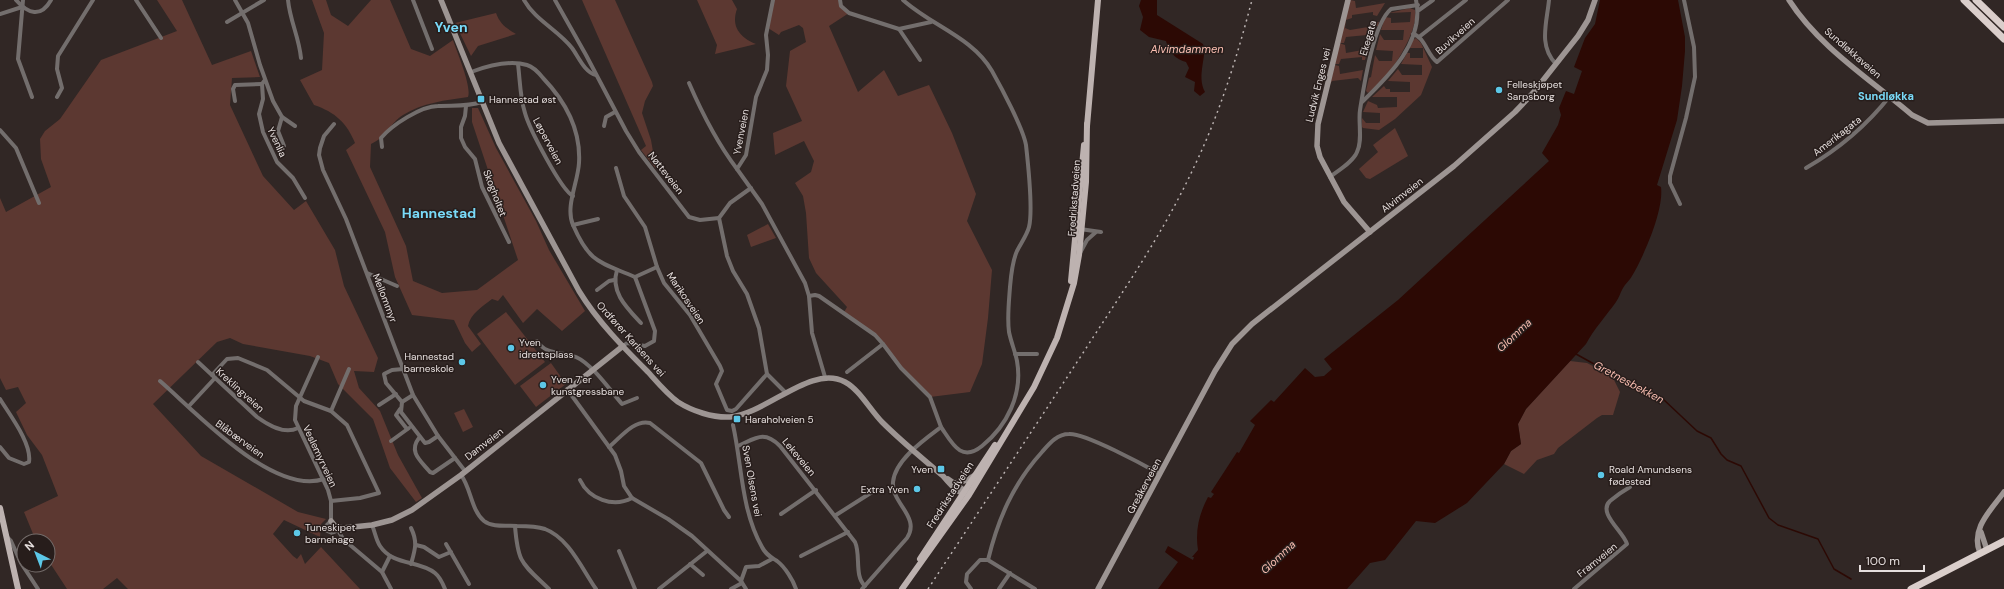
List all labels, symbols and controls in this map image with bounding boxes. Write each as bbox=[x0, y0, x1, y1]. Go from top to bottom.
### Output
street label: Buvikveien bbox=[1432, 15, 1478, 57]
district label: Yven bbox=[434, 18, 468, 36]
street label: Ekegata bbox=[1357, 19, 1379, 57]
street label: Sundløkkaveien bbox=[1822, 25, 1884, 82]
water label: Alvimdammen bbox=[1150, 42, 1224, 56]
street label: Ludvik Enges vei bbox=[1303, 47, 1333, 123]
place label: Felleskjøpet Sarpsborg bbox=[1507, 78, 1562, 103]
marker: Felleskjøpet Sarpsborg bbox=[1494, 85, 1504, 95]
district label: Sundløkka bbox=[1858, 89, 1914, 103]
place label: Hannestad øst bbox=[489, 93, 556, 106]
marker: Hannestad øst bbox=[476, 94, 486, 104]
street label: Yvenveien bbox=[730, 108, 752, 156]
street label: Amerikagata bbox=[1810, 113, 1864, 159]
street label: Løperveien bbox=[530, 115, 566, 167]
street label: Yvenlia bbox=[264, 125, 290, 159]
street label: Nøtteveien bbox=[645, 149, 687, 197]
street label: Fredrikstadveien bbox=[1065, 159, 1083, 237]
street label: Skogholtet bbox=[480, 168, 510, 218]
street label: Alvimveien bbox=[1378, 174, 1426, 215]
district label: Hannestad bbox=[402, 204, 476, 222]
street label: Marikosveien bbox=[664, 270, 708, 327]
street label: Mellommyr bbox=[370, 272, 400, 325]
street label: Ordfører Karlsens vei bbox=[594, 299, 668, 379]
water label: Glomma bbox=[1494, 315, 1534, 355]
place label: Yven idrettsplass bbox=[519, 336, 574, 361]
marker: Yven idrettsplass bbox=[506, 343, 516, 353]
place label: Hannestad barneskole bbox=[404, 350, 454, 375]
marker: Hannestad barneskole bbox=[457, 357, 467, 367]
water label: Gretnesbekken bbox=[1591, 358, 1667, 406]
street label: Kreklingveien bbox=[213, 365, 267, 415]
place label: Yven 7'er kunstgressbane bbox=[551, 373, 624, 398]
marker: Yven 7'er kunstgressbane bbox=[538, 380, 548, 390]
place label: Haraholveien 5 bbox=[745, 413, 814, 426]
marker: Haraholveien 5 bbox=[732, 414, 742, 424]
street label: Blåbærveien bbox=[213, 417, 267, 461]
street label: Veslemyrveien bbox=[300, 423, 340, 489]
street label: Damveien bbox=[462, 425, 506, 463]
street label: Lekeveien bbox=[779, 435, 819, 479]
street label: Sven Olsens vei bbox=[739, 444, 765, 518]
street label: Greåkerveien bbox=[1124, 456, 1164, 516]
street label: Fredrikstadveien bbox=[924, 459, 976, 531]
place label: Yven bbox=[911, 463, 933, 476]
place label: Roald Amundsens fødested bbox=[1609, 463, 1692, 488]
marker: Yven bbox=[936, 464, 946, 474]
marker: Roald Amundsens fødested bbox=[1596, 470, 1606, 480]
place label: Extra Yven bbox=[861, 483, 909, 496]
marker: Extra Yven bbox=[912, 484, 922, 494]
place label: Tuneskipet barnehage bbox=[305, 521, 355, 546]
marker: Tuneskipet barnehage bbox=[292, 528, 302, 538]
north arrow bbox=[16, 533, 56, 573]
water label: Glomma bbox=[1258, 537, 1298, 577]
text: N bbox=[22, 538, 37, 553]
street label: Framveien bbox=[1574, 540, 1620, 580]
scale bar bbox=[1860, 547, 1924, 573]
text: 100 m bbox=[1866, 553, 1900, 569]

